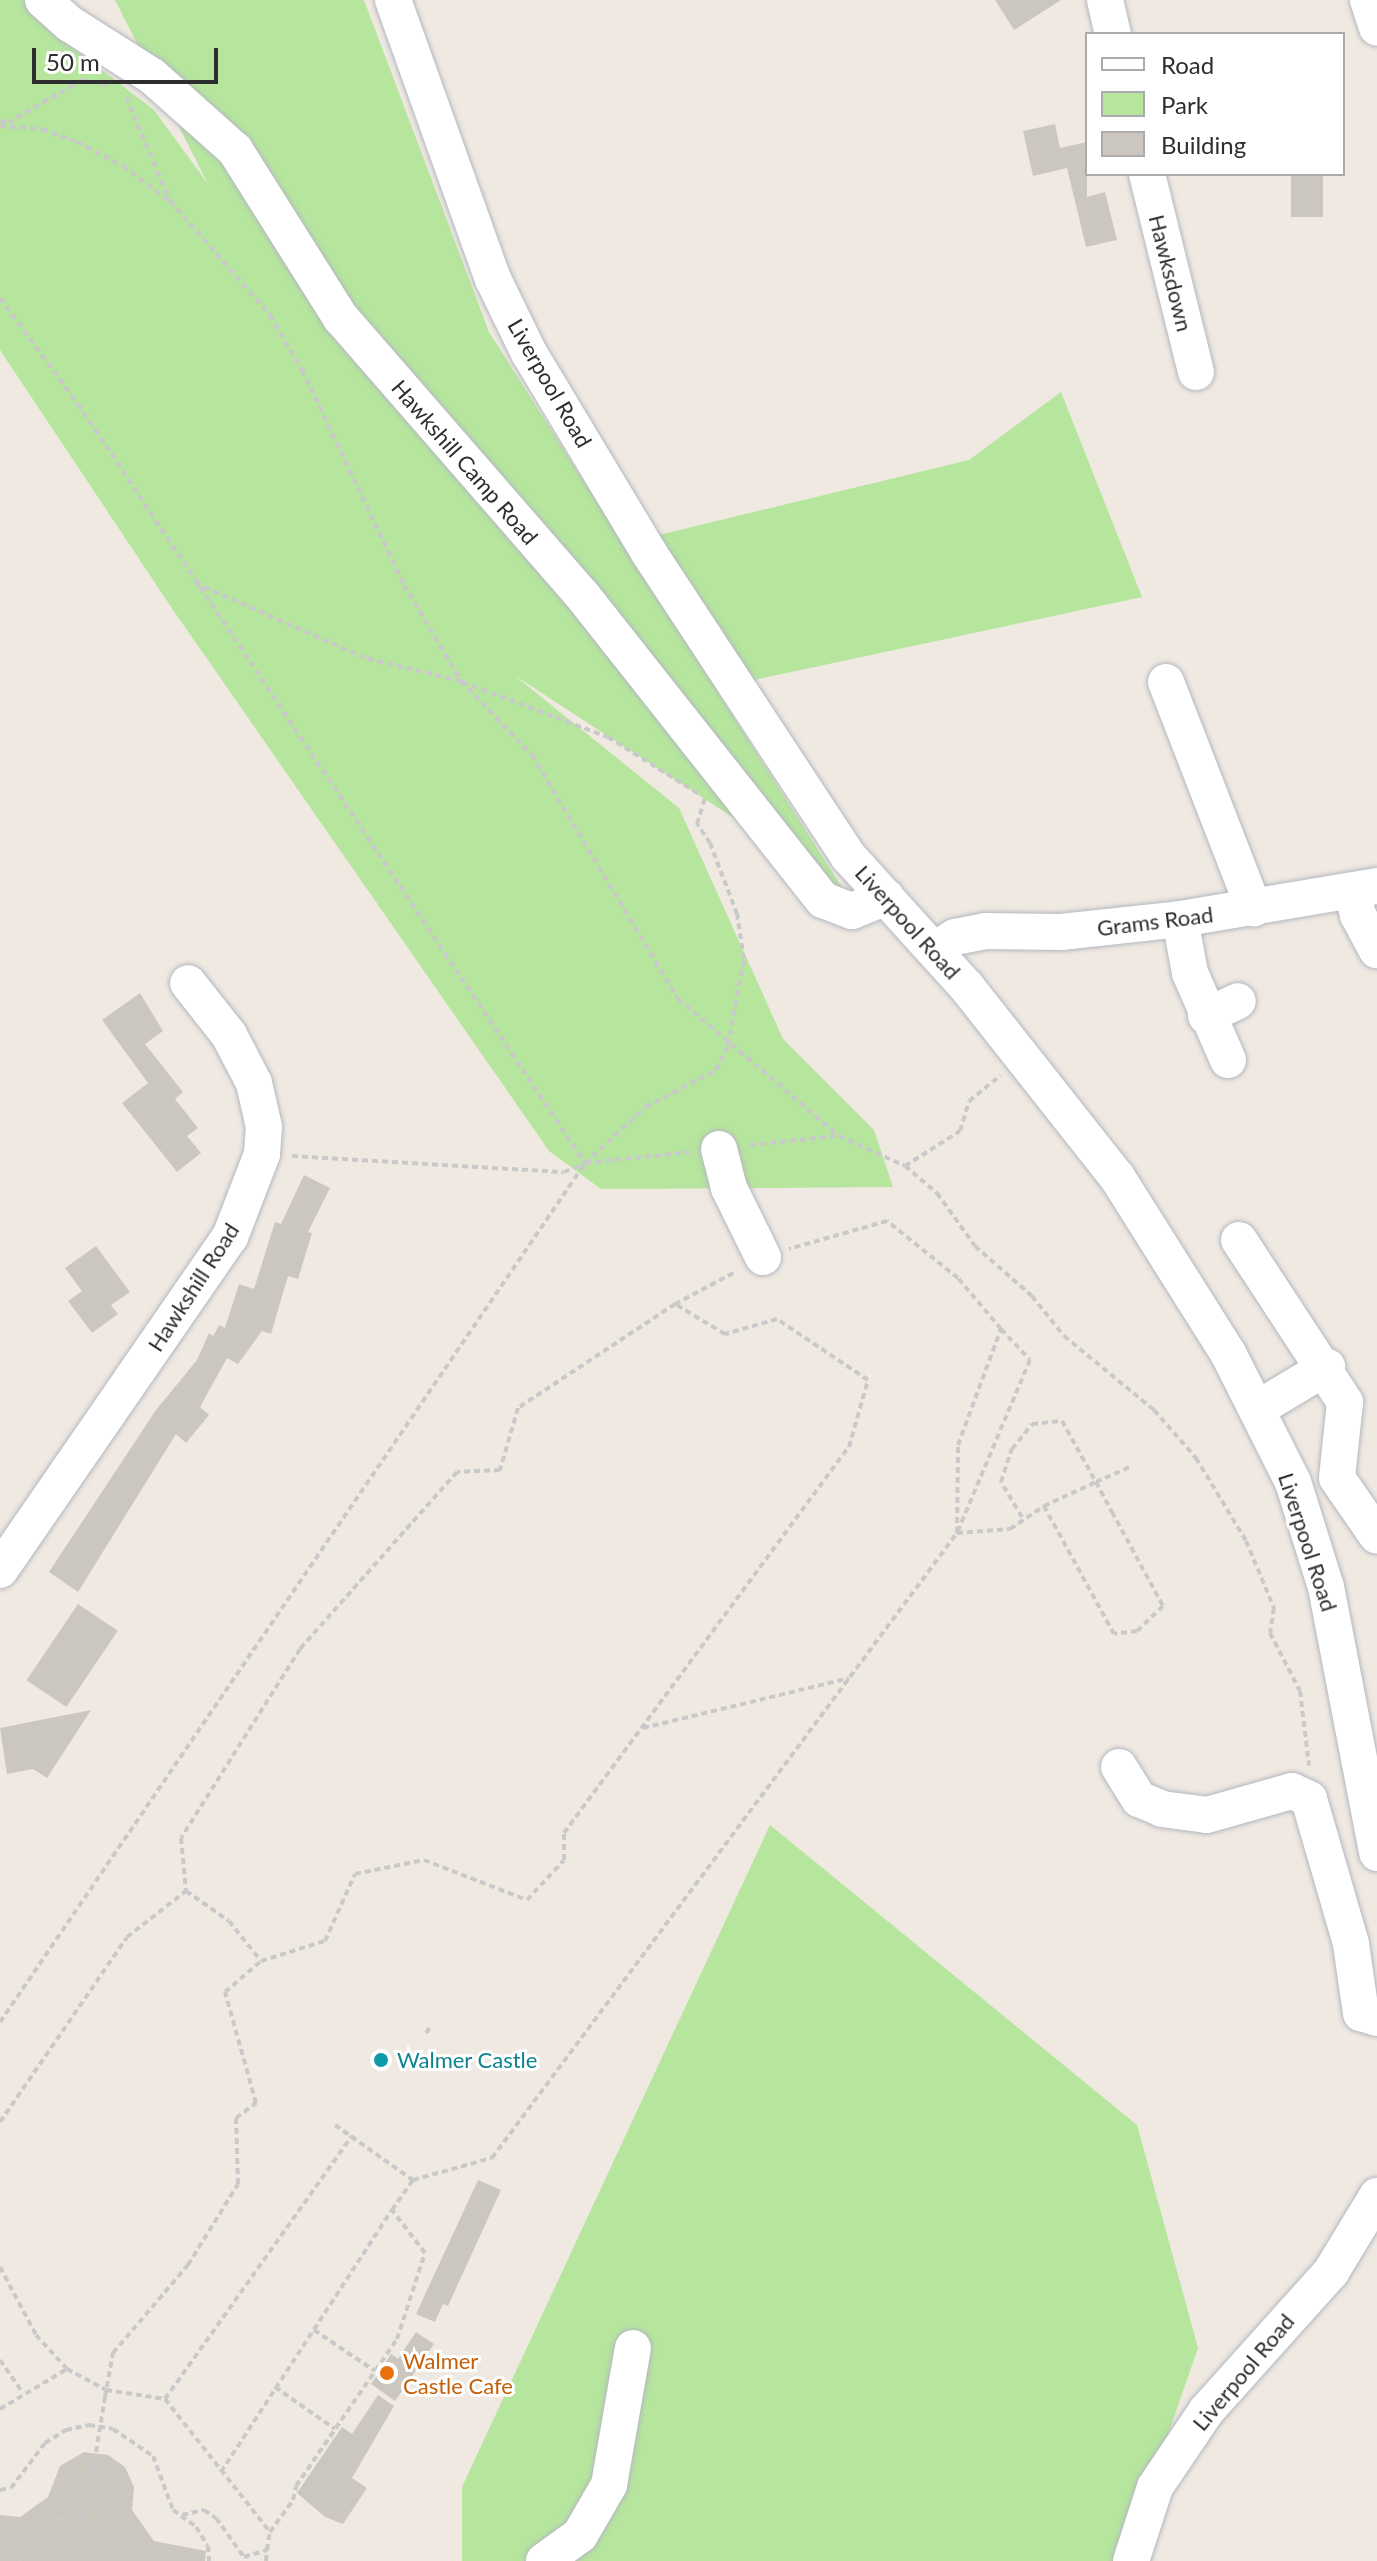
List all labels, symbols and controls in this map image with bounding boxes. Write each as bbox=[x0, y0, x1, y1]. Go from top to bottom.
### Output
scale bar bbox=[36, 32, 222, 82]
legend bbox=[1085, 32, 1345, 176]
text: 50 m bbox=[46, 47, 100, 76]
text: Road bbox=[1161, 50, 1214, 79]
text: Park bbox=[1161, 90, 1208, 119]
text: Building bbox=[1161, 130, 1246, 159]
street label: Hawksdown bbox=[1144, 212, 1198, 334]
street label: Liverpool Road bbox=[503, 314, 597, 452]
street label: Hawkshill Camp Road bbox=[386, 374, 544, 550]
street label: Liverpool Road bbox=[850, 860, 966, 984]
street label: Grams Road bbox=[1095, 901, 1215, 941]
street label: Hawkshill Road bbox=[142, 1218, 244, 1356]
street label: Liverpool Road bbox=[1273, 1469, 1343, 1615]
place label: Walmer Castle bbox=[397, 2047, 538, 2073]
marker: Walmer Castle bbox=[372, 2051, 390, 2069]
street label: Liverpool Road bbox=[1187, 2308, 1299, 2436]
place label: Walmer Castle Cafe bbox=[403, 2347, 513, 2398]
marker: Walmer Castle Cafe bbox=[378, 2364, 396, 2382]

